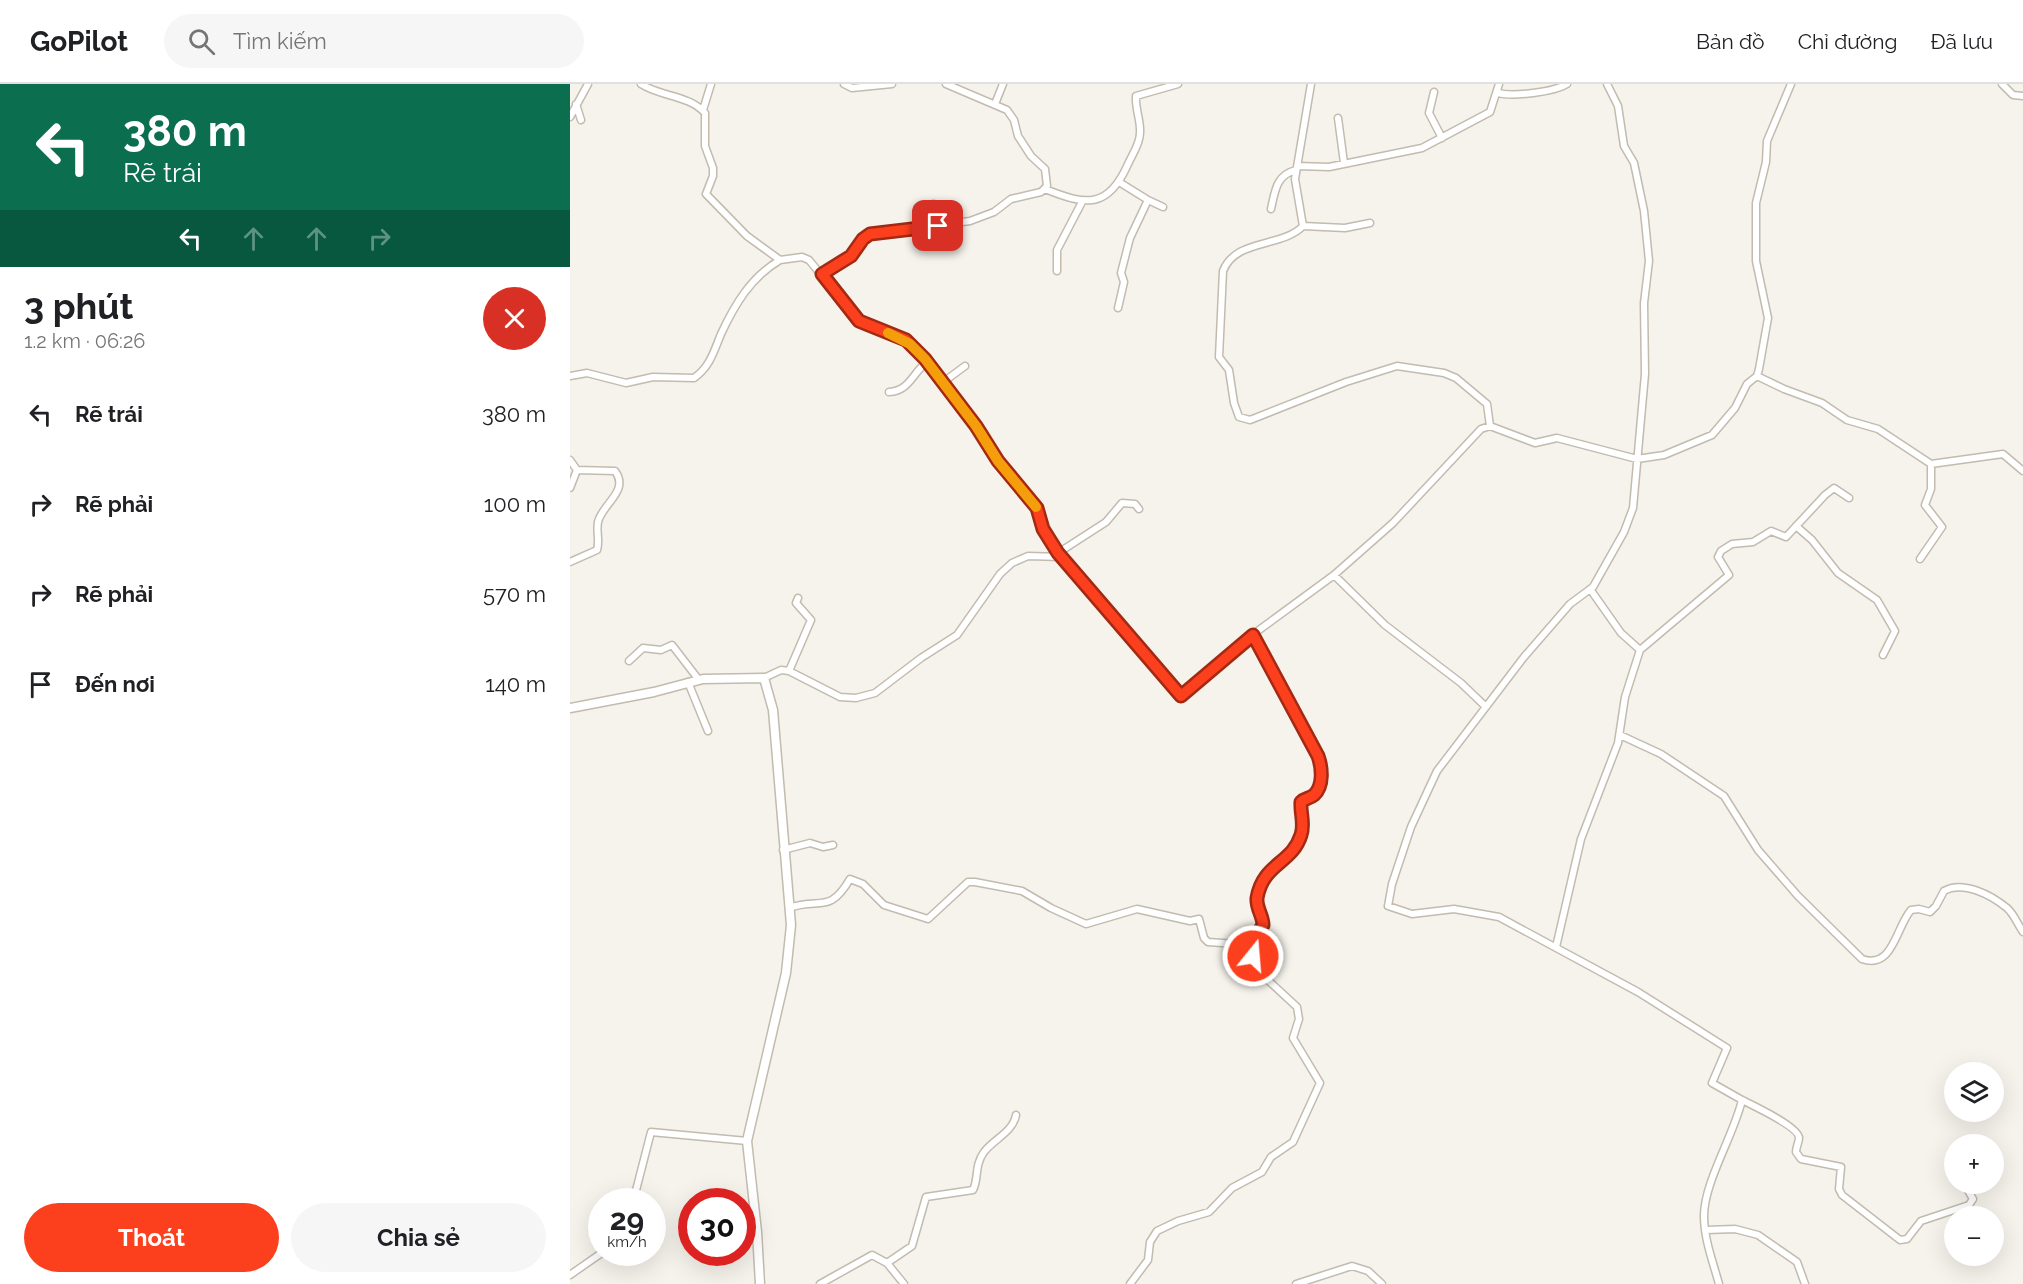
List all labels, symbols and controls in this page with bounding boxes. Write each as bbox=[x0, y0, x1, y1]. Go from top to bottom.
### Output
search box bbox=[164, 14, 584, 68]
text: GoPilot bbox=[30, 25, 128, 58]
icon: search bbox=[185, 25, 218, 58]
text: Tìm kiếm bbox=[233, 28, 327, 54]
text: Bản đồ bbox=[1696, 29, 1765, 54]
text: Chỉ đường bbox=[1798, 29, 1897, 54]
text: Đã lưu bbox=[1930, 29, 1993, 54]
text: 380 m bbox=[123, 107, 247, 156]
icon: left bbox=[24, 108, 102, 186]
text: Rẽ trái bbox=[123, 157, 202, 188]
pin bbox=[912, 200, 963, 251]
icon: arrive bbox=[921, 209, 954, 242]
icon: left bbox=[174, 222, 207, 255]
icon: ahead bbox=[237, 222, 270, 255]
icon: ahead bbox=[300, 222, 333, 255]
icon: right bbox=[363, 222, 396, 255]
text: 3 phút bbox=[24, 285, 133, 327]
button: close bbox=[483, 287, 546, 350]
text: 1.2 km · 06:26 bbox=[24, 329, 145, 353]
icon: left bbox=[24, 398, 57, 431]
text: Rẽ trái bbox=[75, 401, 143, 427]
text: 380 m bbox=[482, 401, 546, 427]
icon: right bbox=[24, 488, 57, 521]
text: Rẽ phải bbox=[75, 491, 153, 517]
text: 100 m bbox=[484, 491, 546, 517]
icon: right bbox=[24, 578, 57, 611]
text: Rẽ phải bbox=[75, 581, 153, 607]
text: 570 m bbox=[483, 581, 546, 607]
icon: arrive bbox=[24, 668, 57, 701]
text: Đến nơi bbox=[75, 671, 155, 697]
text: 140 m bbox=[485, 671, 546, 697]
position arrow bbox=[1221, 924, 1285, 988]
map controls bbox=[1944, 1062, 2004, 1266]
button: layers bbox=[1944, 1062, 2004, 1122]
button: + bbox=[1944, 1134, 2004, 1194]
speed limit sign: 30 bbox=[678, 1188, 756, 1266]
text: 29 bbox=[610, 1202, 644, 1237]
button: Thoát bbox=[24, 1203, 279, 1272]
button: Chia sẻ bbox=[291, 1203, 546, 1272]
button: − bbox=[1944, 1206, 2004, 1266]
text: km/h bbox=[607, 1233, 647, 1251]

